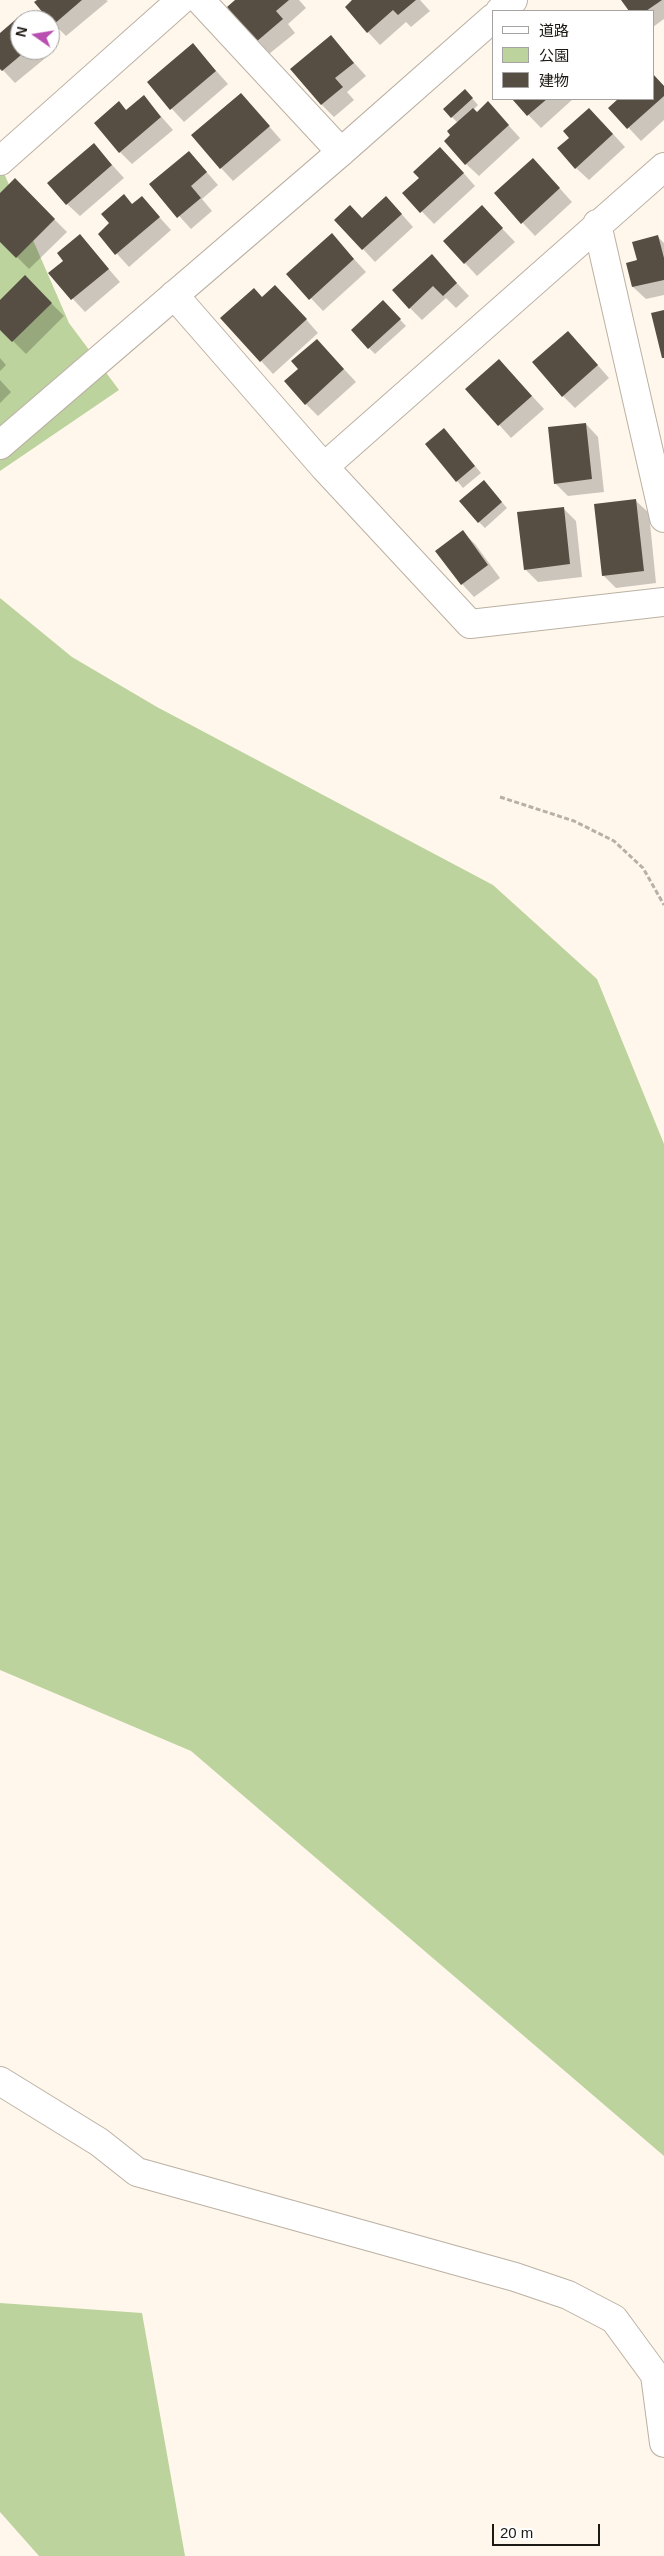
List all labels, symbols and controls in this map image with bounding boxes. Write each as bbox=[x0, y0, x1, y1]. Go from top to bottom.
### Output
north arrow bbox=[10, 10, 60, 60]
legend bbox=[492, 10, 654, 100]
text: 道路 bbox=[539, 22, 569, 39]
text: N bbox=[12, 25, 30, 39]
text: 公園 bbox=[539, 47, 569, 64]
text: 建物 bbox=[539, 72, 569, 89]
scale bar bbox=[494, 2514, 602, 2546]
text: 20 m bbox=[500, 2524, 533, 2541]

